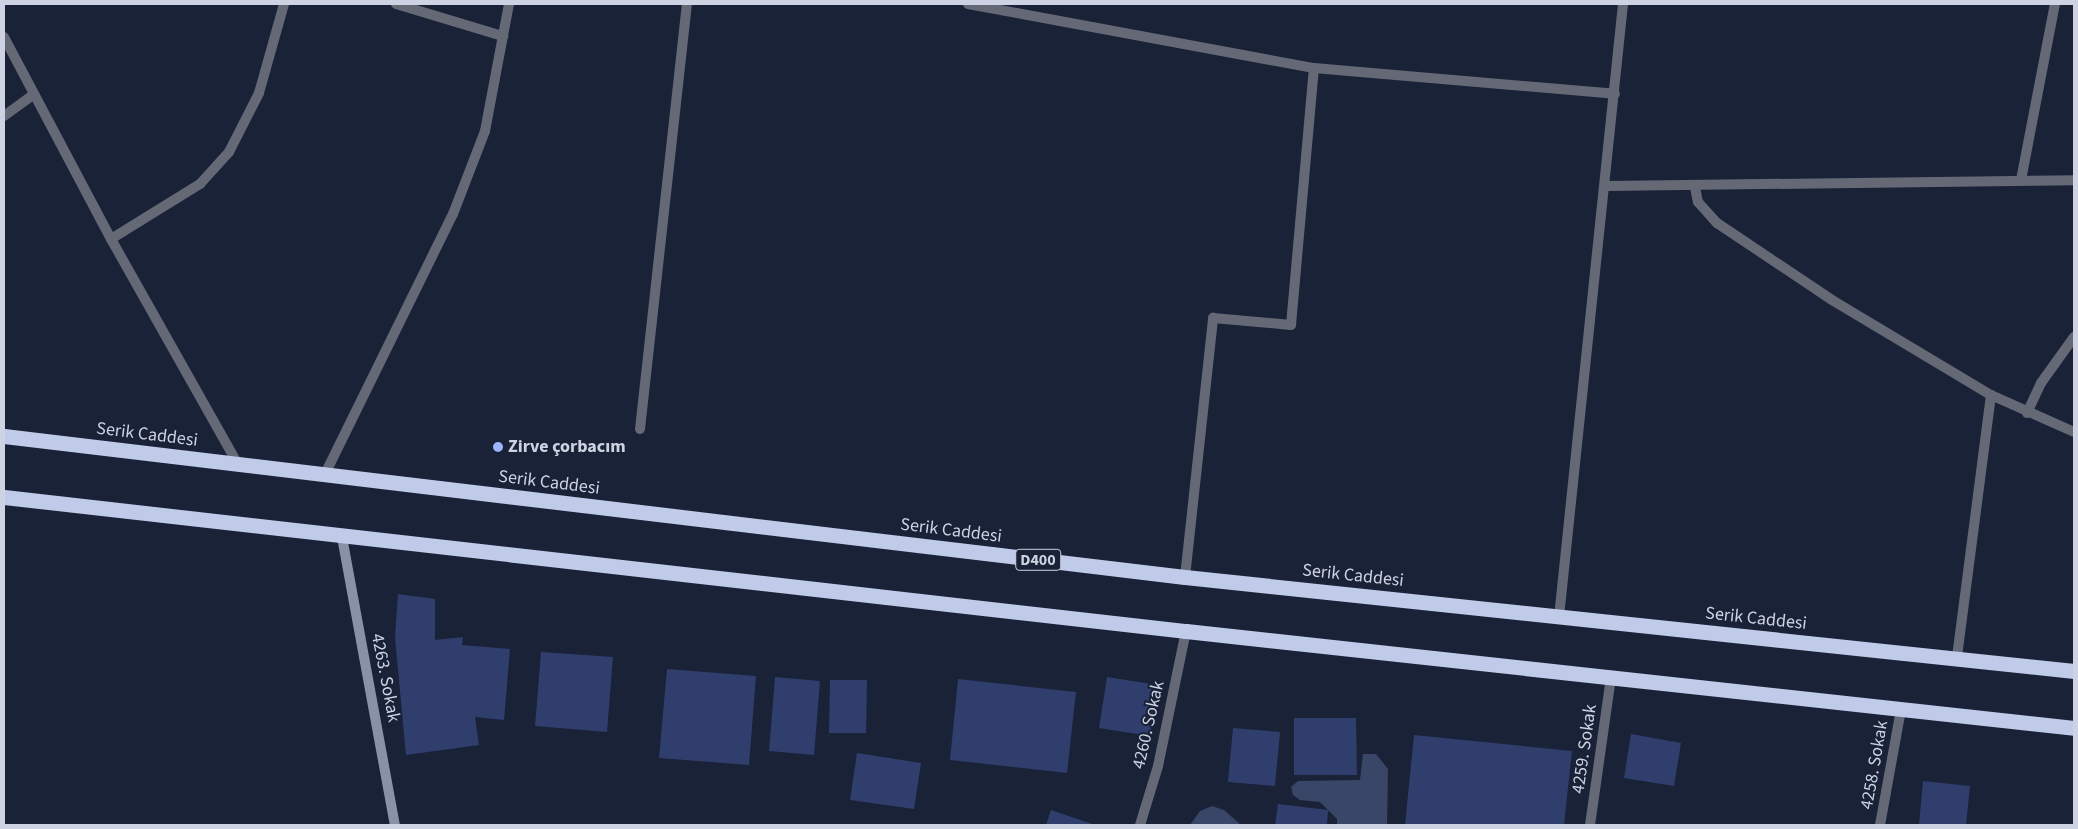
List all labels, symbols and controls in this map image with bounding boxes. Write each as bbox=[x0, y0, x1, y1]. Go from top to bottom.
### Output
street label: Serik Caddesi bbox=[95, 418, 199, 452]
place label: Zirve çorbacım bbox=[508, 436, 626, 458]
marker: Zirve çorbacım bbox=[492, 441, 504, 453]
street label: Serik Caddesi bbox=[497, 466, 601, 500]
street label: Serik Caddesi bbox=[899, 514, 1003, 548]
road number: D400 bbox=[1014, 546, 1062, 574]
street label: Serik Caddesi bbox=[1301, 560, 1405, 592]
street label: Serik Caddesi bbox=[1704, 603, 1808, 635]
street label: 4263. Sokak bbox=[366, 632, 404, 724]
street label: 4260. Sokak bbox=[1128, 679, 1170, 771]
street label: 4259. Sokak bbox=[1568, 703, 1602, 795]
street label: 4258. Sokak bbox=[1857, 719, 1893, 811]

